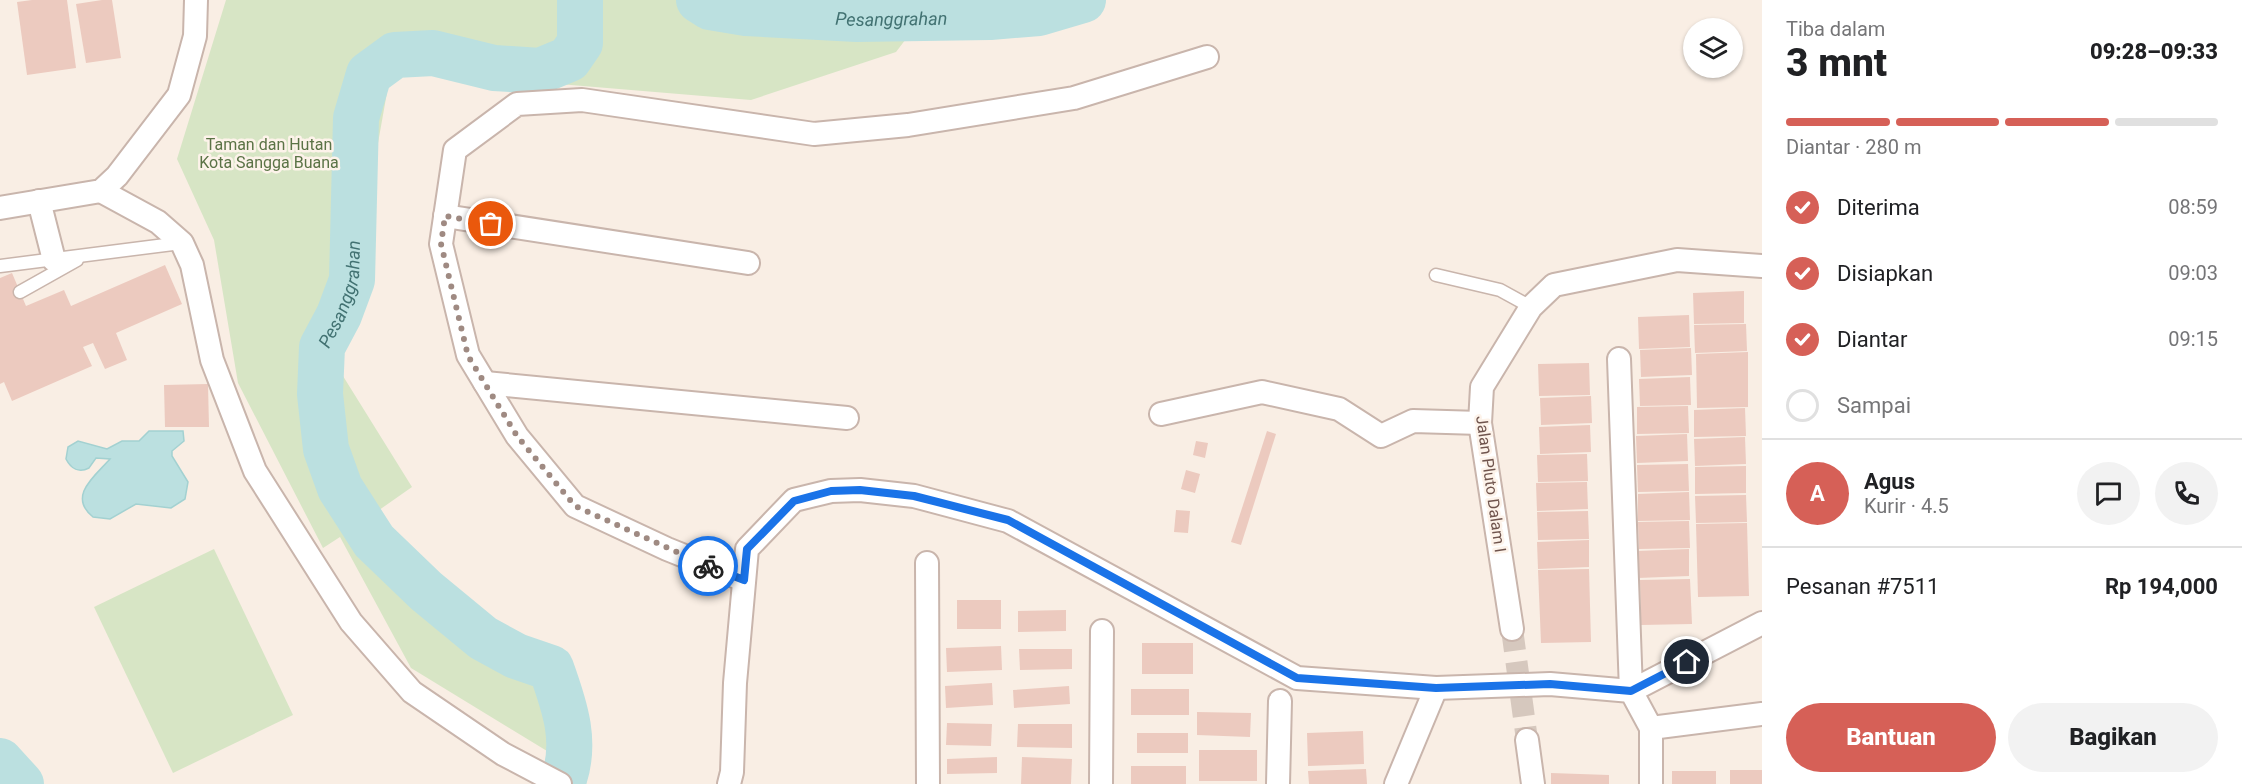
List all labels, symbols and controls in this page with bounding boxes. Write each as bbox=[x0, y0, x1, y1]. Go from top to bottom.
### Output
water label: Pesanggrahan bbox=[835, 7, 947, 30]
text: Tiba dalam bbox=[1786, 17, 1885, 41]
map controls bbox=[1683, 18, 1743, 78]
button: layers bbox=[1683, 18, 1743, 78]
text: 09:28–09:33 bbox=[2090, 39, 2218, 64]
text: 3 mnt bbox=[1786, 40, 1887, 86]
park label: Taman dan Hutan Kota Sangga Buana bbox=[199, 135, 339, 172]
text: Diantar · 280 m bbox=[1786, 135, 1921, 159]
icon: check bbox=[1786, 191, 1819, 224]
text: Diterima bbox=[1837, 195, 1920, 220]
text: 08:59 bbox=[2168, 195, 2218, 219]
pin bbox=[465, 198, 516, 249]
icon: bag bbox=[474, 207, 507, 240]
water label: Pesanggrahan bbox=[313, 240, 363, 351]
icon: check bbox=[1786, 257, 1819, 290]
text: Disiapkan bbox=[1837, 261, 1933, 286]
text: 09:03 bbox=[2168, 261, 2218, 285]
icon: check bbox=[1786, 323, 1819, 356]
text: Diantar bbox=[1837, 327, 1908, 352]
text: 09:15 bbox=[2168, 327, 2218, 351]
text: Sampai bbox=[1837, 393, 1911, 418]
street label: Jalan Pluto Dalam I bbox=[1472, 414, 1510, 554]
button: chat bbox=[2077, 462, 2140, 525]
button: phone bbox=[2155, 462, 2218, 525]
text: Agus bbox=[1864, 469, 1915, 494]
text: A bbox=[1810, 481, 1825, 506]
text: Kurir · 4.5 bbox=[1864, 494, 1949, 518]
courier bbox=[678, 536, 738, 596]
icon: bike bbox=[692, 550, 725, 583]
text: Pesanan #7511 bbox=[1786, 574, 1939, 599]
text: Rp 194,000 bbox=[2105, 574, 2218, 599]
pin bbox=[1661, 636, 1712, 687]
icon: home bbox=[1670, 645, 1703, 678]
button: Bantuan bbox=[1786, 703, 1996, 772]
button: Bagikan bbox=[2008, 703, 2218, 772]

